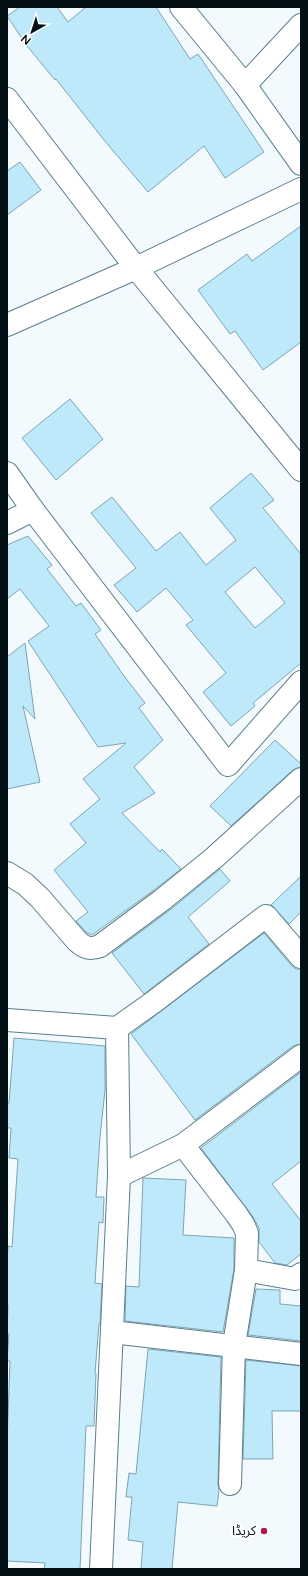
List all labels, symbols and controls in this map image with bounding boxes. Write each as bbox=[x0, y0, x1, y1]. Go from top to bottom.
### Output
north arrow bbox=[12, 12, 52, 52]
text: N bbox=[18, 32, 34, 47]
place label: کریڈا bbox=[232, 1523, 257, 1539]
marker: کریڈا bbox=[259, 1526, 269, 1536]

